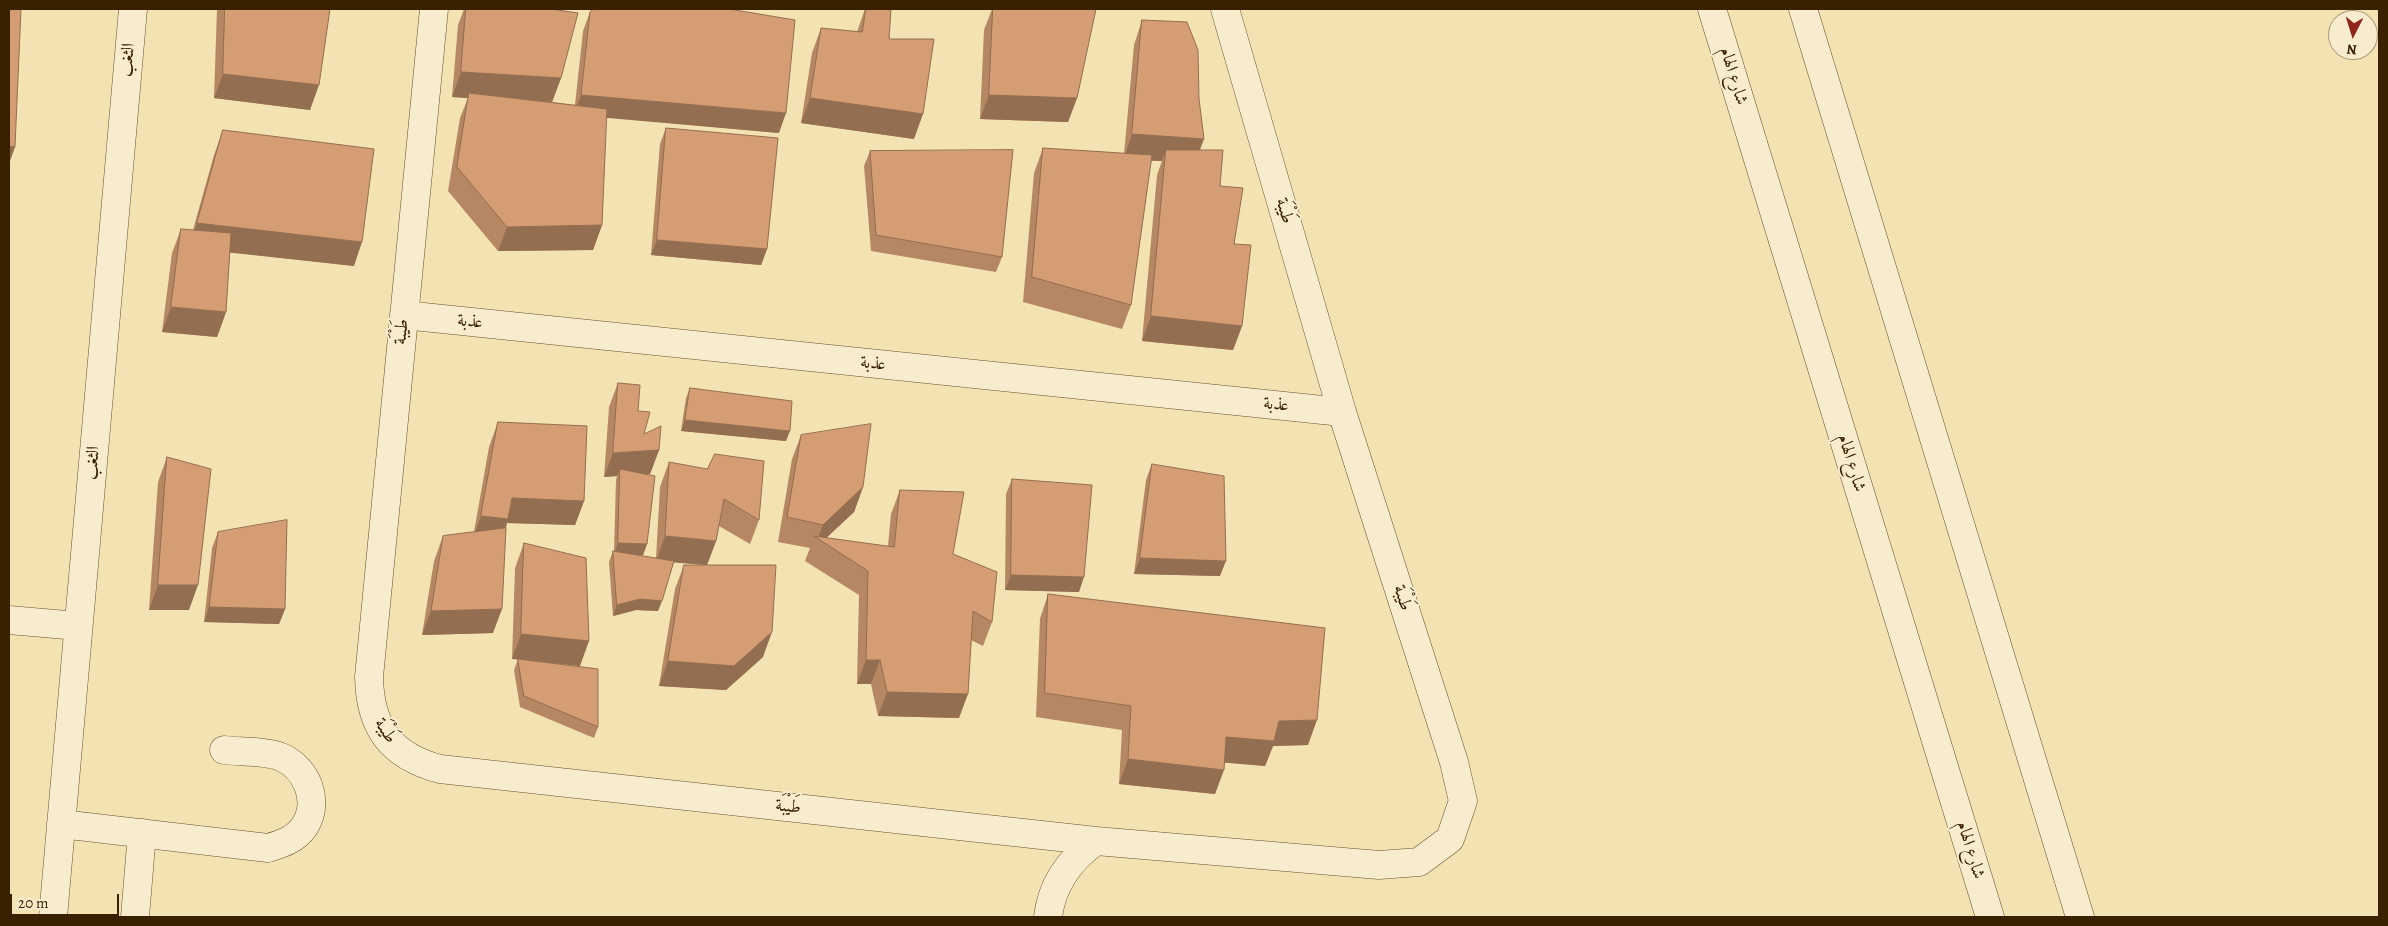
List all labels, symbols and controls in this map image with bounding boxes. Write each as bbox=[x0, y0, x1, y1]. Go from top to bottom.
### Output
north arrow bbox=[2328, 10, 2378, 60]
text: N bbox=[2346, 40, 2358, 59]
street label: الثغب bbox=[116, 42, 140, 78]
street label: شارع الهام bbox=[1714, 44, 1752, 108]
street label: طَيْبَة bbox=[1270, 196, 1298, 226]
street label: عذبة bbox=[456, 310, 484, 334]
street label: طَيْبَة bbox=[390, 318, 414, 346]
street label: عذبة bbox=[859, 352, 887, 376]
street label: عذبة bbox=[1262, 393, 1290, 417]
street label: شارع الهام bbox=[1832, 431, 1870, 495]
street label: الثغب bbox=[81, 445, 105, 481]
street label: طَيْبَة bbox=[1388, 582, 1416, 614]
street label: طَيْبَة bbox=[369, 714, 401, 748]
street label: طَيْبَة bbox=[774, 795, 802, 819]
street label: شارع الهام bbox=[1951, 818, 1989, 882]
scale bar bbox=[12, 884, 121, 916]
text: 20 m bbox=[18, 893, 49, 913]

